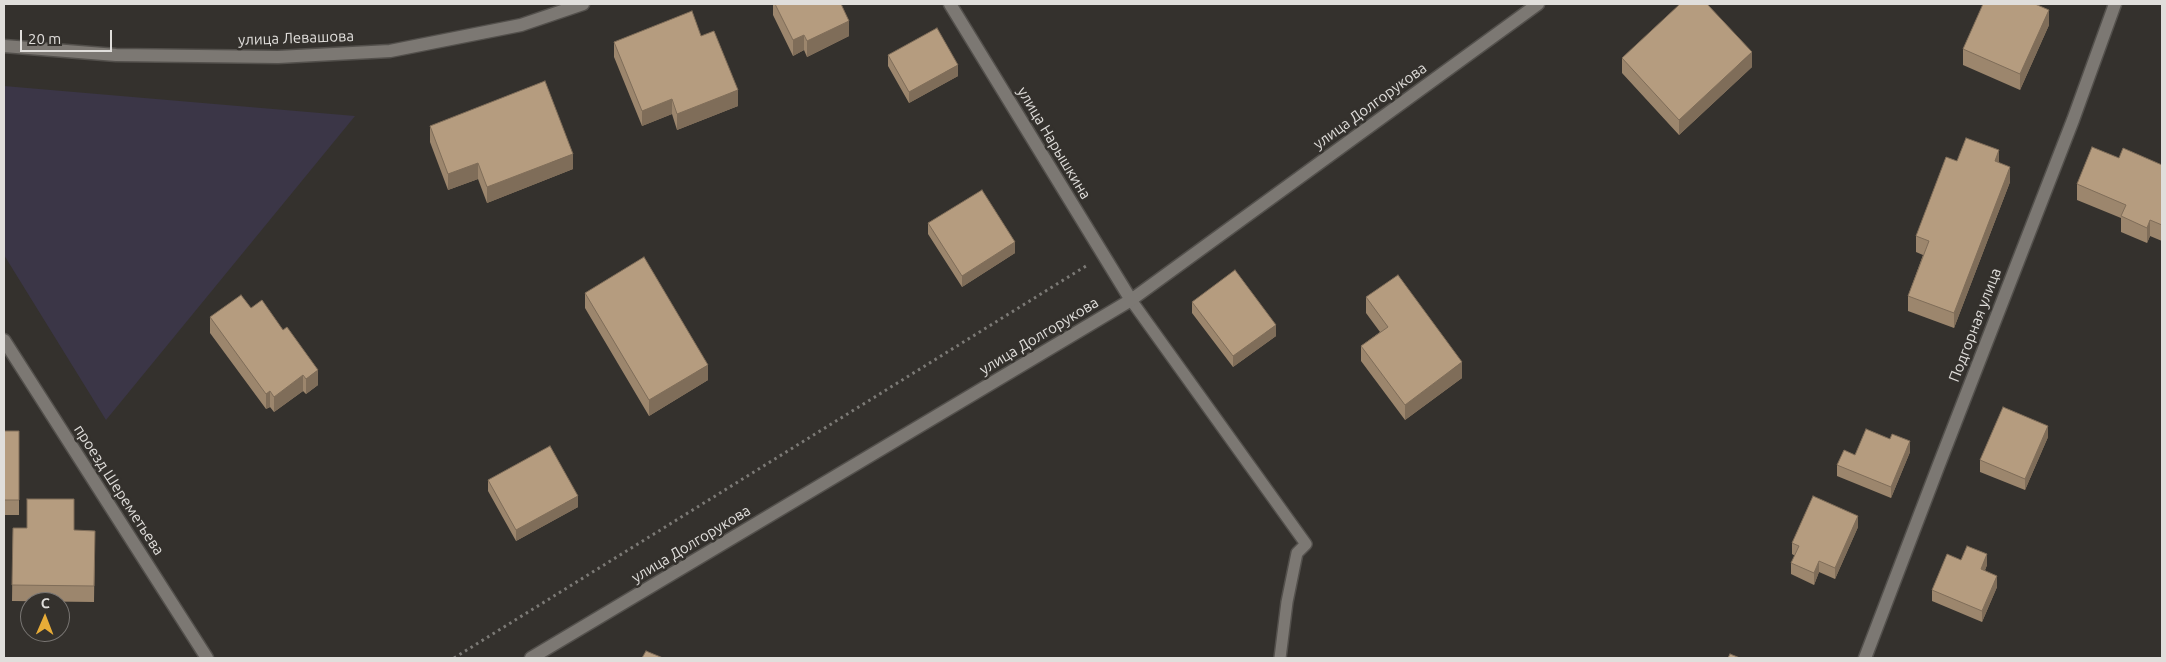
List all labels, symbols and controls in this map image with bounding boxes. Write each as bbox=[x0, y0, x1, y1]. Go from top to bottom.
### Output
scale bar bbox=[22, 20, 115, 52]
street label: улица Левашова bbox=[238, 27, 354, 49]
text: 20 m bbox=[28, 30, 61, 47]
street label: улица Долгорукова bbox=[1310, 59, 1430, 153]
street label: улица Нарышкина bbox=[1013, 84, 1095, 202]
street label: Подгорная улица bbox=[1945, 266, 2005, 384]
street label: улица Долгорукова bbox=[976, 293, 1102, 379]
street label: проезд Шереметьева bbox=[70, 422, 168, 558]
street label: улица Долгорукова bbox=[628, 501, 754, 587]
north arrow bbox=[20, 592, 70, 642]
text: С bbox=[41, 595, 50, 611]

